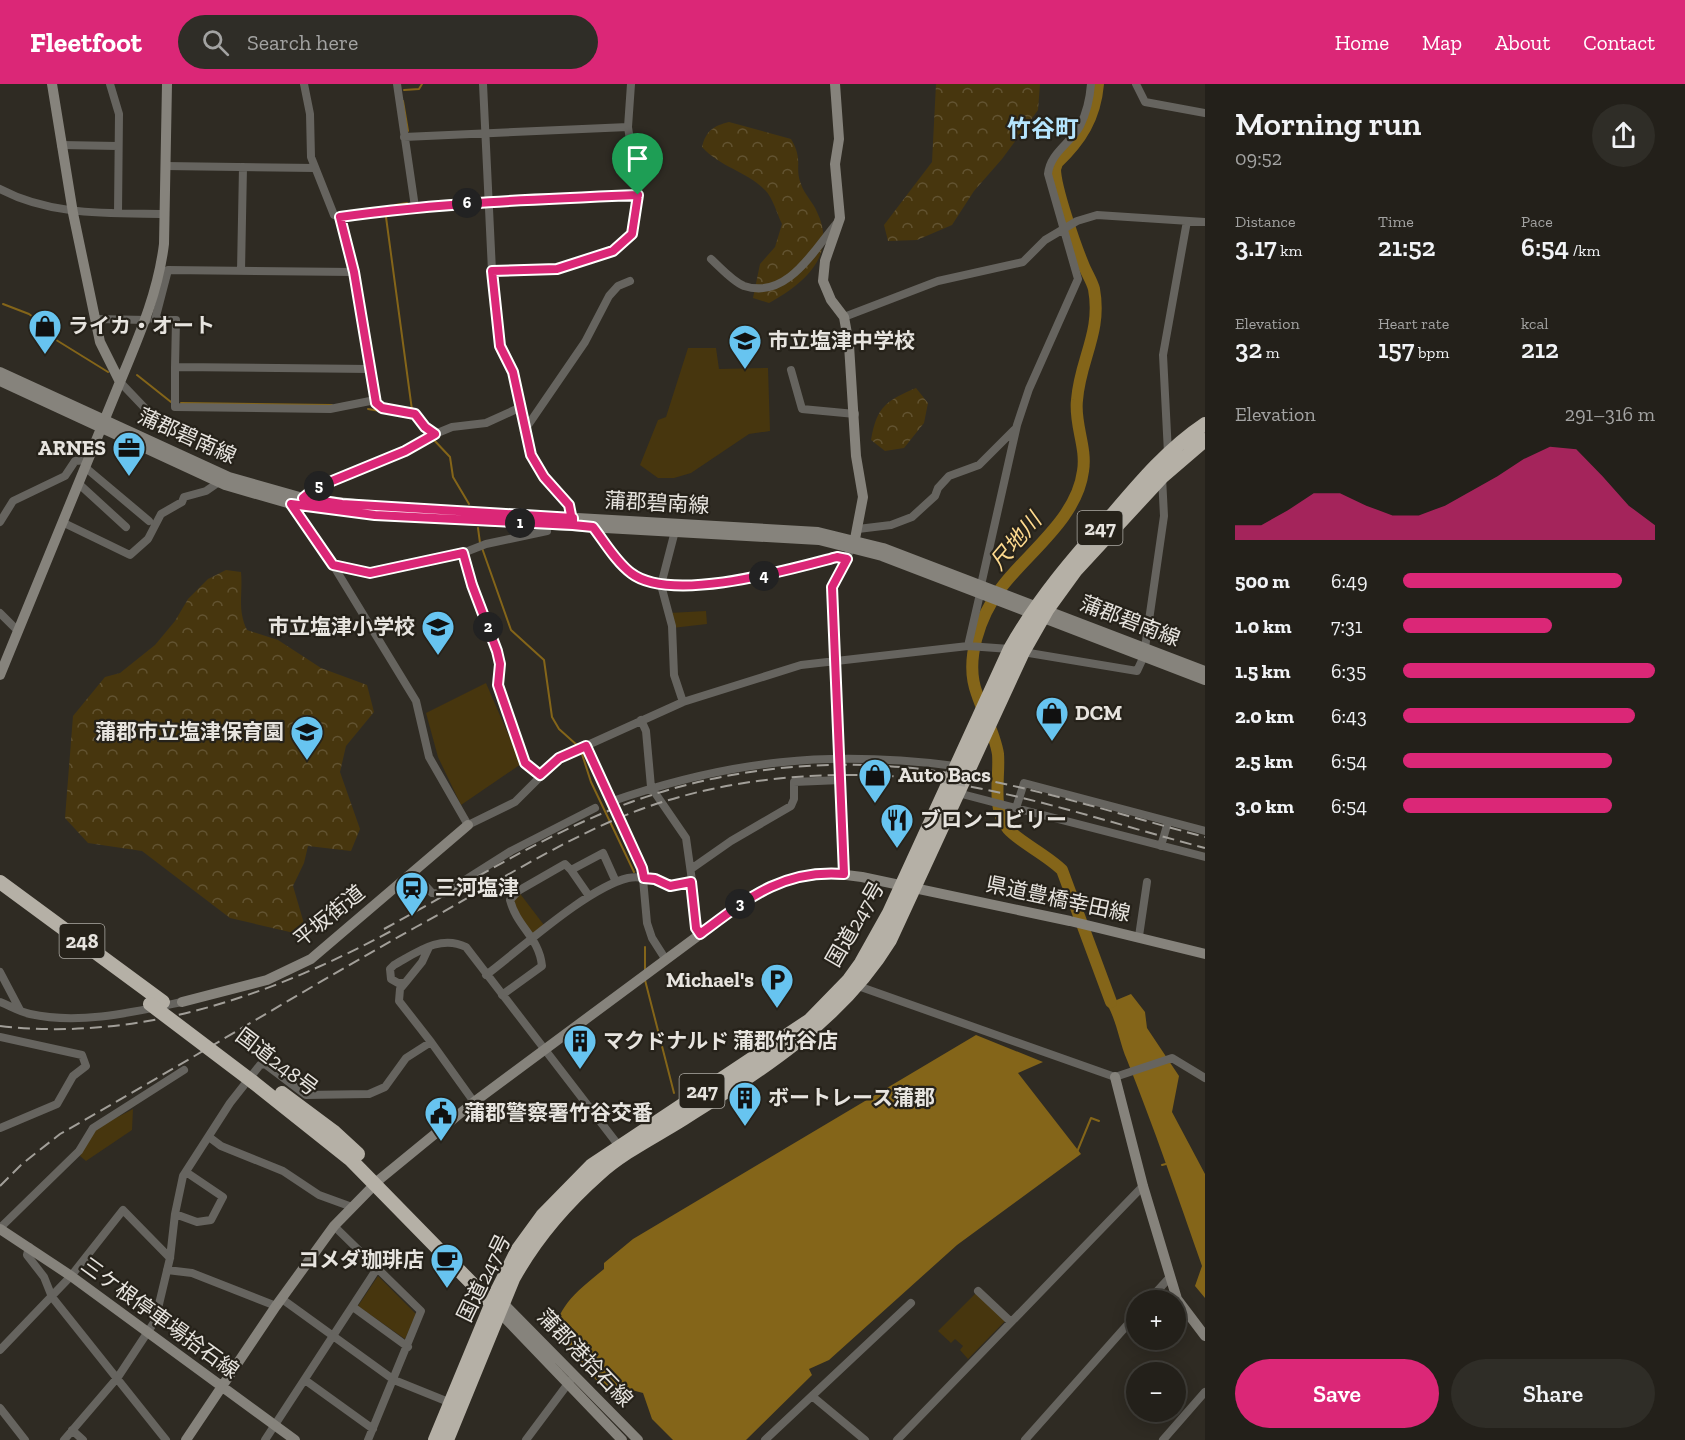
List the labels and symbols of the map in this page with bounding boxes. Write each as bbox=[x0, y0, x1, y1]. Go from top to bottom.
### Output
district label: 竹谷町 bbox=[1007, 114, 1079, 143]
pin bbox=[612, 133, 663, 195]
pin: 6 bbox=[452, 188, 482, 218]
shop icon: ライカ・オート bbox=[27, 308, 63, 355]
place label: ライカ・オート bbox=[68, 313, 215, 338]
school or university icon: 市立塩津中学校 bbox=[727, 323, 763, 370]
place label: 市立塩津中学校 bbox=[768, 328, 915, 353]
street label: 蒲郡碧南線 bbox=[134, 403, 240, 468]
office icon: ARNES bbox=[111, 430, 147, 477]
place label: ARNES bbox=[38, 435, 106, 460]
pin: 5 bbox=[304, 471, 334, 501]
street label: 蒲郡碧南線 bbox=[604, 487, 710, 518]
water label: 尺地川 bbox=[984, 506, 1048, 575]
pin: 1 bbox=[505, 508, 535, 538]
road number: 247 bbox=[1078, 511, 1122, 545]
pin: 4 bbox=[749, 561, 779, 591]
street label: 蒲郡碧南線 bbox=[1077, 590, 1184, 651]
school or university icon: 市立塩津小学校 bbox=[420, 609, 456, 656]
pin: 2 bbox=[473, 612, 503, 642]
place label: 市立塩津小学校 bbox=[268, 614, 415, 639]
shop icon: DCM bbox=[1034, 695, 1070, 742]
place label: DCM bbox=[1075, 700, 1122, 725]
school or university icon: 蒲郡市立塩津保育園 bbox=[289, 714, 325, 761]
place label: 蒲郡市立塩津保育園 bbox=[95, 719, 284, 744]
shop icon: Auto Bacs bbox=[857, 757, 893, 804]
place label: Auto Bacs bbox=[898, 762, 991, 787]
restaurant icon: ブロンコビリー bbox=[879, 802, 915, 849]
place label: ブロンコビリー bbox=[920, 807, 1067, 832]
station icon: 三河塩津 bbox=[394, 870, 430, 917]
street label: 県道豊橋幸田線 bbox=[984, 871, 1133, 926]
place label: 三河塩津 bbox=[435, 875, 519, 900]
street label: 国道247号 bbox=[820, 876, 889, 971]
street label: 平坂街道 bbox=[288, 879, 369, 952]
pin: 3 bbox=[725, 889, 755, 919]
road number: 248 bbox=[60, 924, 104, 958]
parking icon: Michael's bbox=[759, 962, 795, 1009]
place label: Michael's bbox=[666, 967, 754, 992]
street label: 国道248号 bbox=[231, 1023, 323, 1101]
building icon: マクドナルド 蒲郡竹谷店 bbox=[562, 1023, 598, 1070]
place label: マクドナルド 蒲郡竹谷店 bbox=[603, 1028, 838, 1053]
road number: 247 bbox=[680, 1074, 724, 1108]
building icon: ボートレース蒲郡 bbox=[727, 1080, 763, 1127]
place label: ボートレース蒲郡 bbox=[768, 1085, 935, 1110]
public building icon: 蒲郡警察署竹谷交番 bbox=[423, 1095, 459, 1142]
place label: 蒲郡警察署竹谷交番 bbox=[464, 1100, 653, 1125]
street label: 国道247号 bbox=[452, 1230, 516, 1326]
cafe icon: コメダ珈琲店 bbox=[429, 1242, 465, 1289]
place label: コメダ珈琲店 bbox=[298, 1247, 424, 1272]
street label: 三ケ根停車場拾石線 bbox=[76, 1252, 244, 1383]
street label: 蒲郡港拾石線 bbox=[533, 1304, 638, 1412]

